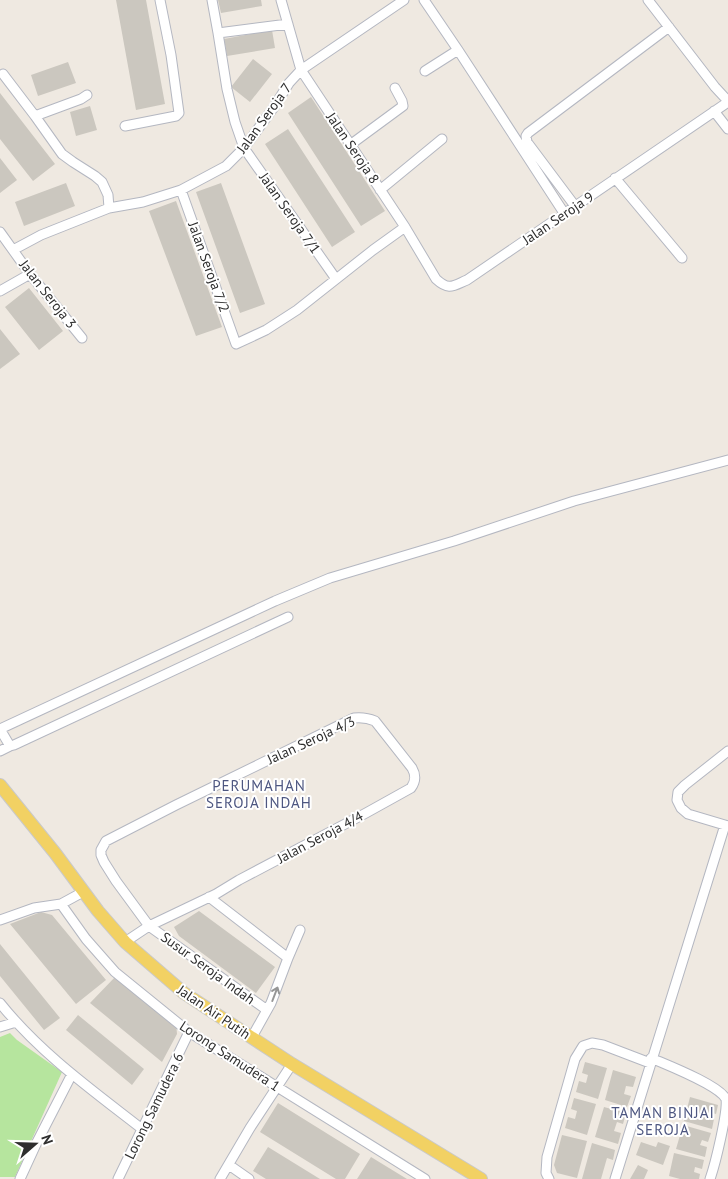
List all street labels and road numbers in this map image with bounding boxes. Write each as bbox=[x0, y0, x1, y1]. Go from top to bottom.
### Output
street label: Jalan Seroja 7 bbox=[232, 79, 295, 157]
street label: Jalan Seroja 8 bbox=[322, 108, 383, 187]
street label: Jalan Seroja 7/1 bbox=[255, 168, 325, 257]
street label: Jalan Seroja 9 bbox=[518, 188, 597, 249]
street label: Jalan Seroja 7/2 bbox=[184, 218, 234, 315]
street label: Jalan Seroja 3 bbox=[15, 255, 80, 332]
street label: Jalan Seroja 4/3 bbox=[263, 712, 358, 769]
street label: Jalan Seroja 4/4 bbox=[273, 807, 366, 868]
street label: Susur Seroja Indah bbox=[157, 928, 259, 1008]
street label: Jalan Air Putih bbox=[173, 980, 254, 1043]
street label: Lorong Samudera 1 bbox=[176, 1017, 284, 1095]
street label: Lorong Samudera 6 bbox=[120, 1050, 188, 1162]

